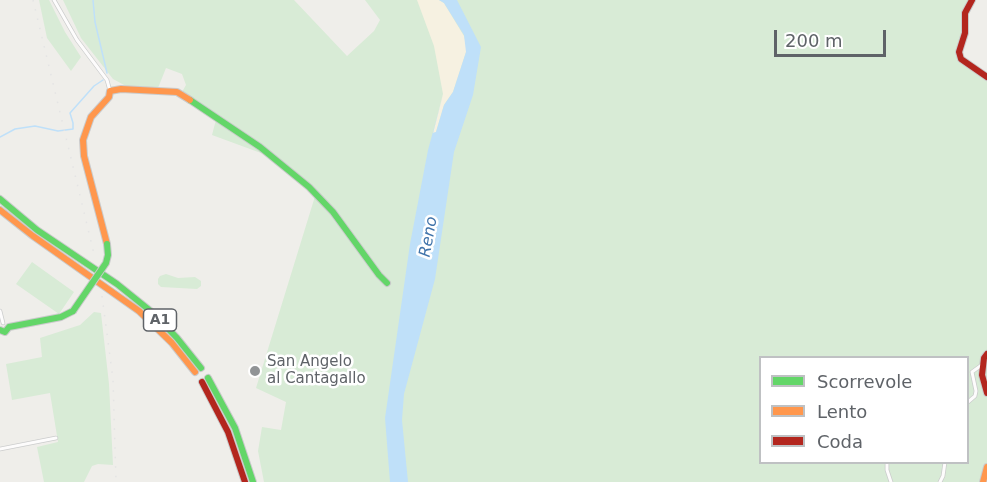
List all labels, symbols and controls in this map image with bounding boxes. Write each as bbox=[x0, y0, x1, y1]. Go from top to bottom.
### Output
scale bar bbox=[777, 18, 890, 56]
text: 200 m bbox=[785, 30, 843, 51]
water label: Reno bbox=[416, 215, 442, 259]
road number: A1 bbox=[144, 309, 176, 331]
place label: San Angelo al Cantagallo bbox=[267, 353, 366, 388]
legend bbox=[759, 356, 969, 464]
marker: San Angelo al Cantagallo bbox=[248, 364, 262, 378]
text: Scorrevole bbox=[817, 371, 912, 392]
text: Lento bbox=[817, 401, 867, 422]
text: Coda bbox=[817, 431, 863, 452]

